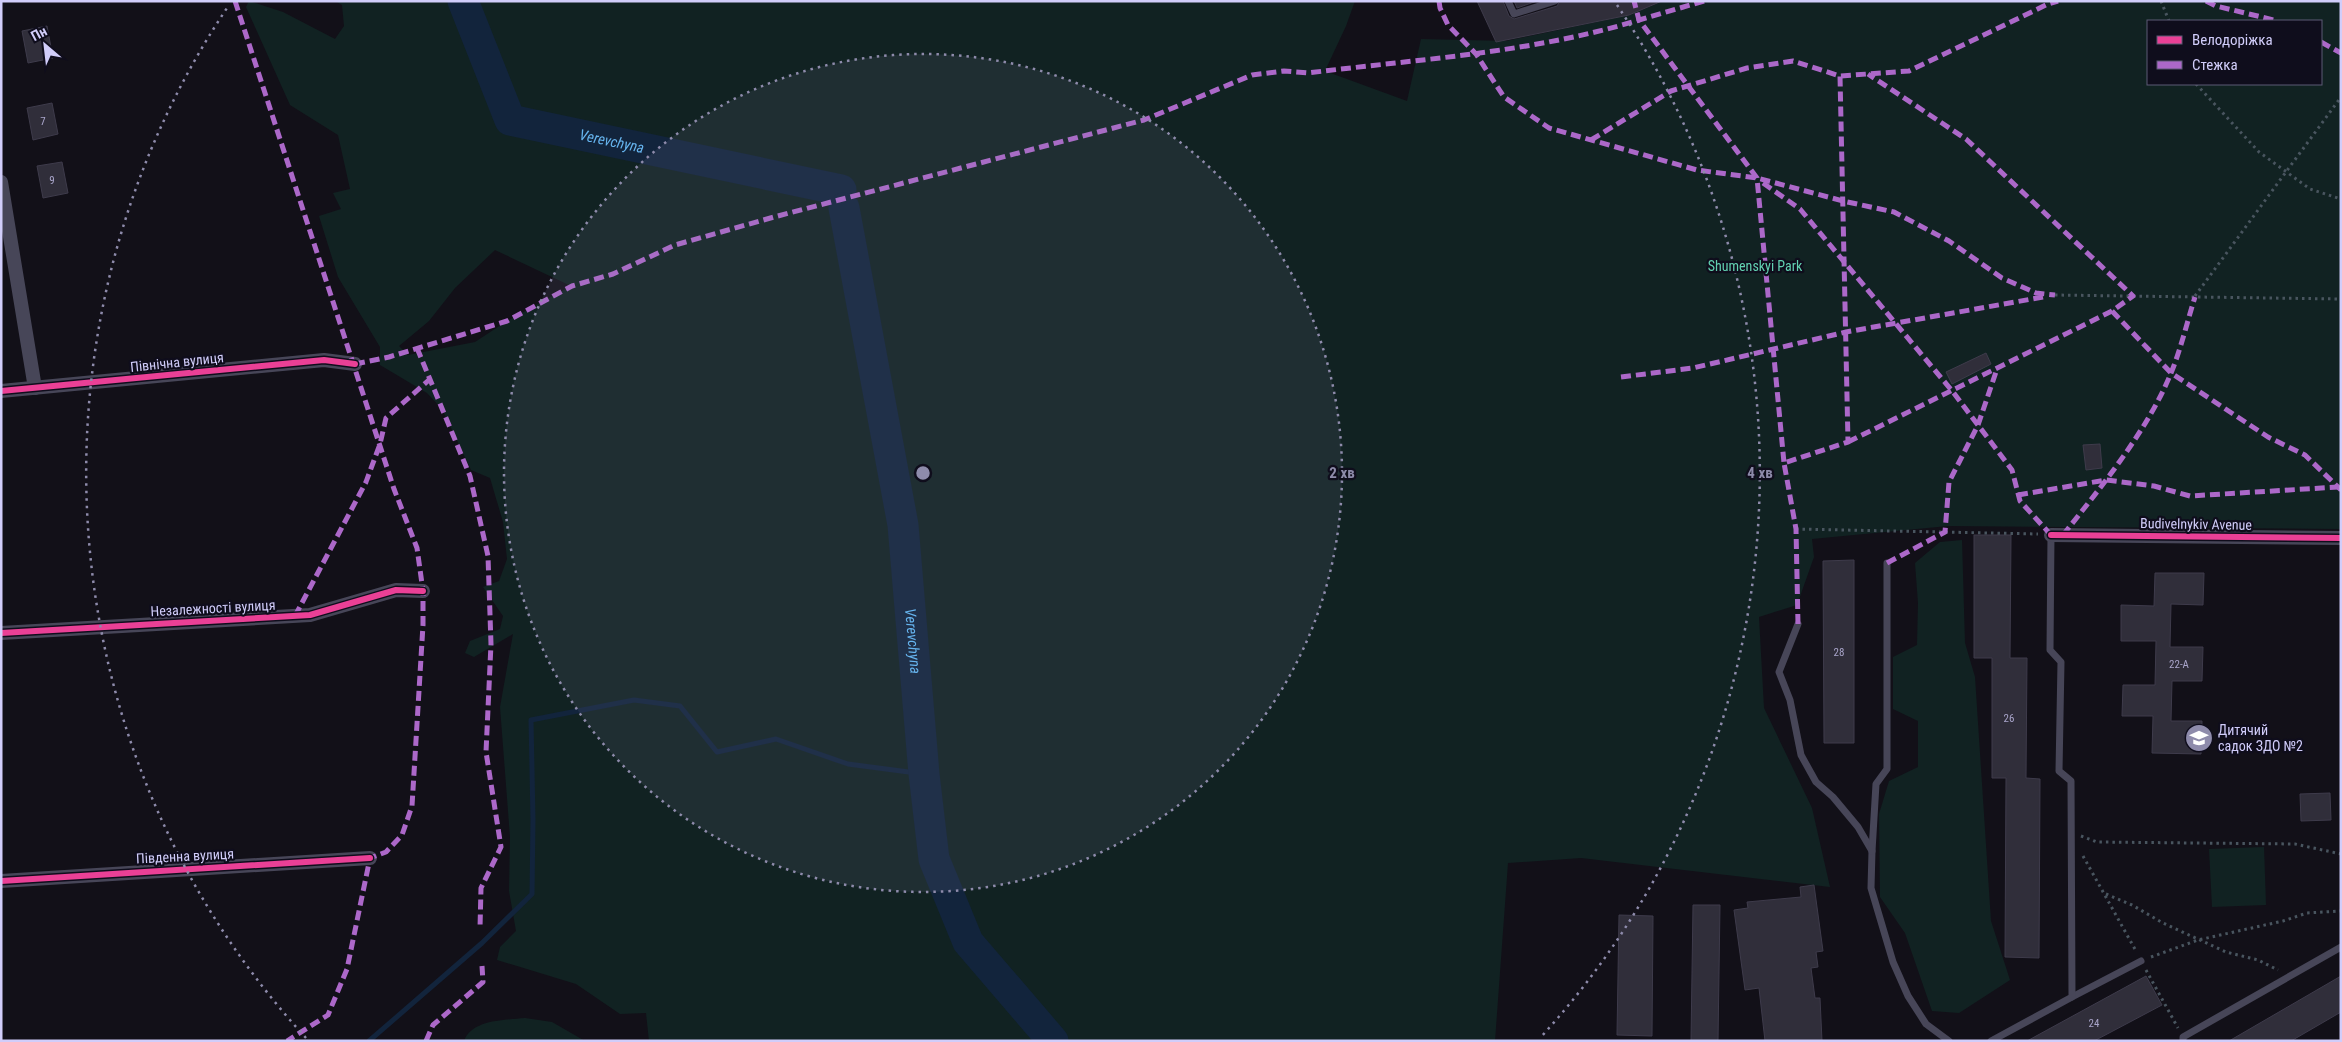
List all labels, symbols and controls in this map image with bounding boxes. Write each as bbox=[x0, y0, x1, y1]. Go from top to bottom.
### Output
north arrow bbox=[20, 20, 70, 70]
legend bbox=[2147, 20, 2322, 85]
text: Пн bbox=[28, 23, 50, 44]
text: Велодоріжка bbox=[2192, 31, 2273, 49]
text: Стежка bbox=[2192, 56, 2238, 74]
house number: 7 bbox=[40, 115, 46, 128]
water label: Verevchyna bbox=[578, 126, 646, 157]
house number: 9 bbox=[49, 174, 55, 187]
park label: Shumenskyi Park bbox=[1708, 258, 1803, 274]
street label: Північна вулиця bbox=[129, 349, 225, 375]
centre of rings bbox=[914, 464, 932, 482]
text: 2 хв bbox=[1329, 464, 1355, 482]
text: 4 хв bbox=[1747, 464, 1773, 482]
street label: Budivelnykiv Avenue bbox=[2140, 515, 2253, 533]
street label: Незалежності вулиця bbox=[150, 597, 276, 619]
water label: Verevchyna bbox=[901, 608, 925, 675]
house number: 28 bbox=[1834, 646, 1844, 659]
house number: 22-А bbox=[2169, 658, 2190, 671]
house number: 26 bbox=[2004, 712, 2014, 725]
place label: Дитячий садок ЗДО №2 bbox=[2218, 722, 2303, 754]
school or university icon: Дитячий садок ЗДО №2 bbox=[2184, 723, 2214, 753]
street label: Південна вулиця bbox=[136, 845, 234, 867]
house number: 24 bbox=[2089, 1017, 2100, 1030]

